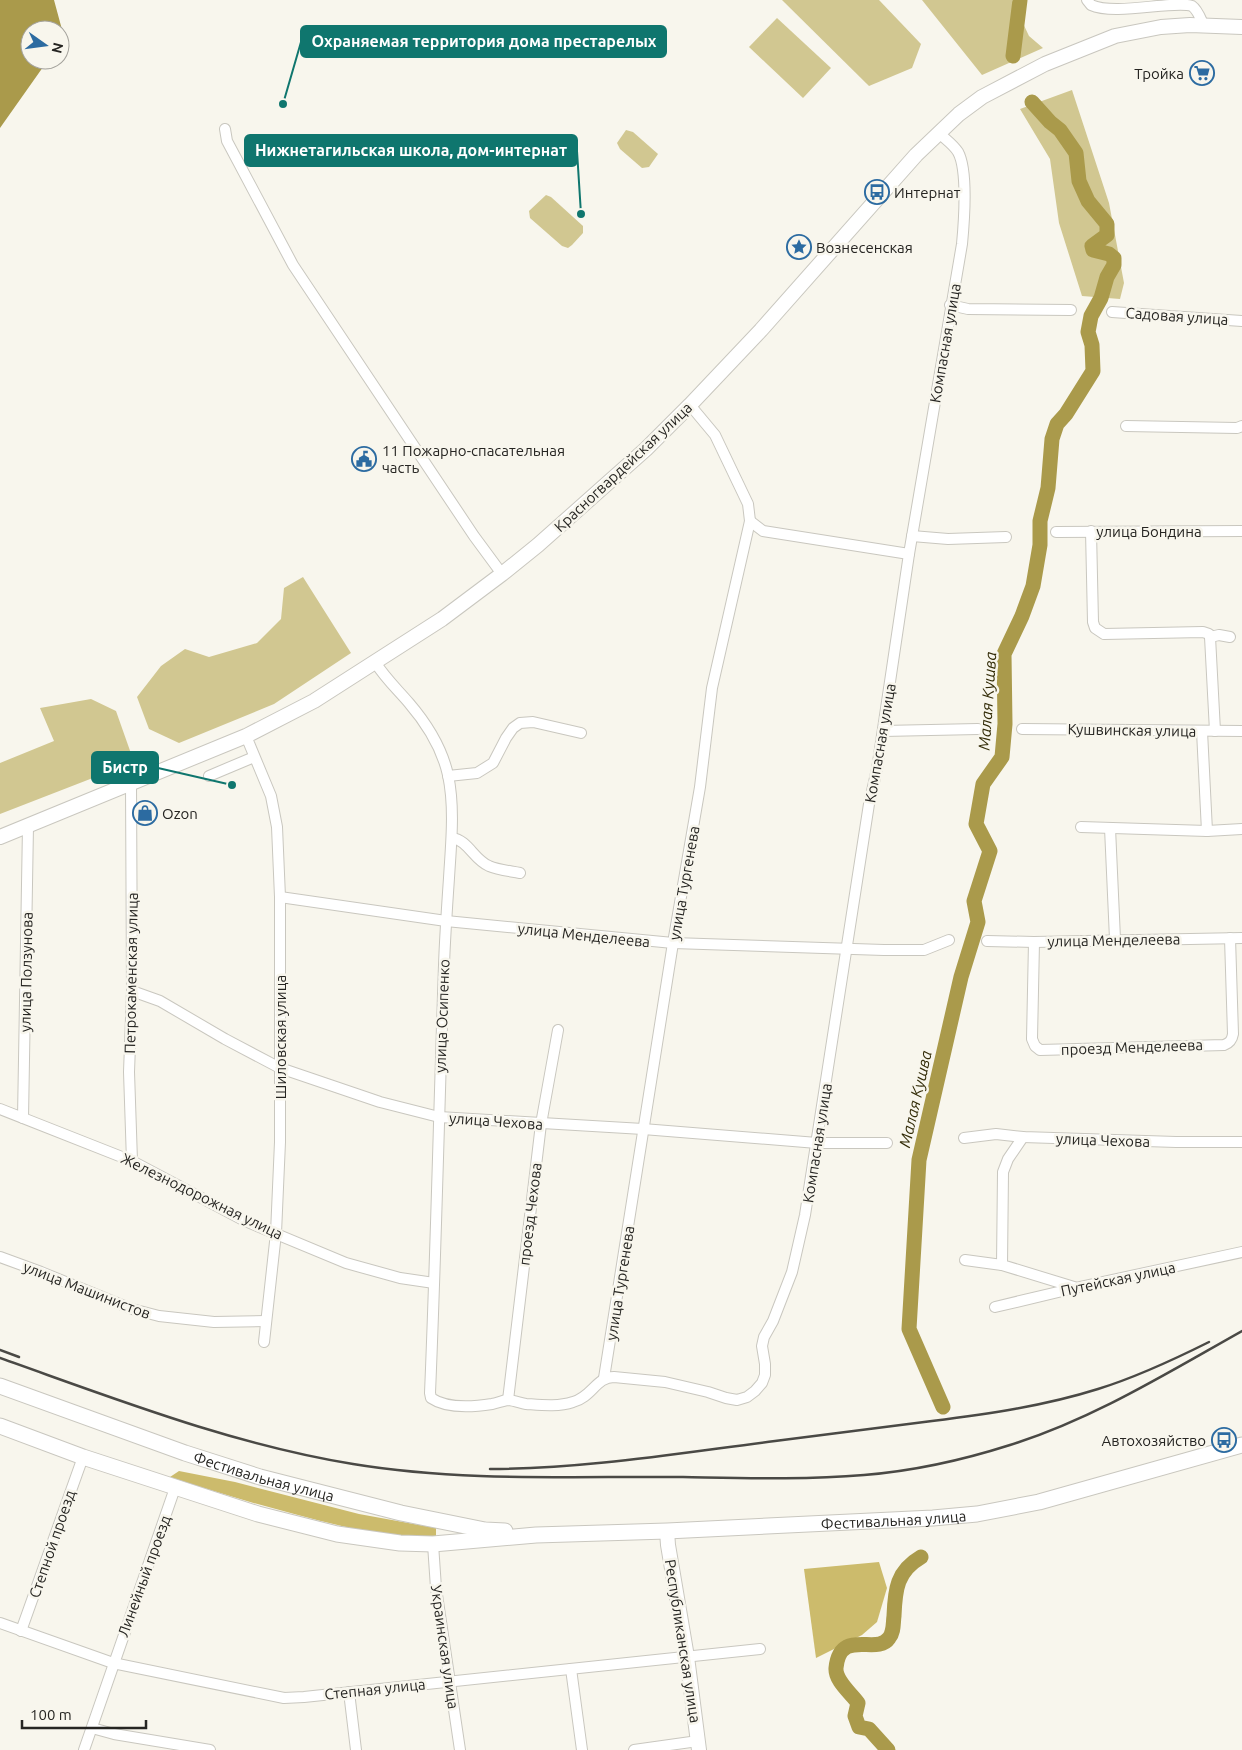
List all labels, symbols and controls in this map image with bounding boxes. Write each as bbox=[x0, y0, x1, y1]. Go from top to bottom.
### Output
north arrow bbox=[20, 20, 70, 70]
callout: Охраняемая территория дома престарелых bbox=[301, 26, 666, 57]
text: Охраняемая территория дома престарелых bbox=[311, 32, 657, 50]
text: N bbox=[49, 41, 67, 55]
supermarket icon: Тройка bbox=[1189, 60, 1215, 86]
place label: Тройка bbox=[1134, 65, 1184, 82]
callout: Нижнетагильская школа, дом-интернат bbox=[245, 135, 577, 166]
text: Нижнетагильская школа, дом-интернат bbox=[255, 141, 567, 159]
bus stop icon: Интернат bbox=[864, 179, 890, 205]
place label: Интернат bbox=[894, 184, 961, 201]
place icon: Вознесенская bbox=[786, 234, 812, 260]
place label: Вознесенская bbox=[816, 239, 913, 256]
street label: Компасная улица bbox=[926, 282, 964, 404]
street label: Садовая улица bbox=[1125, 304, 1229, 328]
street label: Красногвардейская улица bbox=[551, 399, 695, 535]
place label: 11 Пожарно-спасательная часть bbox=[382, 442, 565, 476]
public building icon: 11 Пожарно-спасательная часть bbox=[351, 446, 377, 472]
street label: улица Бондина bbox=[1096, 523, 1202, 540]
water label: Малая Кушва bbox=[975, 651, 999, 751]
street label: Компасная улица bbox=[861, 682, 899, 804]
street label: Кушвинская улица bbox=[1067, 720, 1197, 740]
callout: Бистр bbox=[92, 752, 158, 783]
text: Бистр bbox=[102, 758, 148, 776]
shop icon: Ozon bbox=[132, 800, 158, 826]
place label: Ozon bbox=[162, 805, 198, 822]
street label: улица Тургенева bbox=[666, 824, 702, 942]
street label: Петрокаменская улица bbox=[121, 892, 141, 1054]
street label: улица Ползунова bbox=[16, 912, 36, 1032]
street label: улица Менделеева bbox=[517, 920, 651, 950]
street label: улица Менделеева bbox=[1047, 930, 1181, 950]
street label: улица Осипенко bbox=[432, 959, 452, 1073]
street label: Шиловская улица bbox=[272, 975, 289, 1099]
street label: проезд Менделеева bbox=[1061, 1036, 1203, 1058]
water label: Малая Кушва bbox=[895, 1048, 935, 1149]
street label: Компасная улица bbox=[799, 1082, 835, 1204]
street label: улица Чехова bbox=[448, 1109, 544, 1133]
street label: улица Чехова bbox=[1056, 1130, 1150, 1150]
street label: Железнодорожная улица bbox=[118, 1149, 286, 1243]
street label: проезд Чехова bbox=[515, 1162, 545, 1266]
street label: улица Тургенева bbox=[603, 1224, 637, 1342]
street label: улица Машинистов bbox=[21, 1258, 153, 1322]
street label: Путейская улица bbox=[1059, 1259, 1177, 1299]
bus stop icon: Автохозяйство bbox=[1211, 1427, 1237, 1453]
place label: Автохозяйство bbox=[1102, 1432, 1206, 1449]
street label: Фестивальная улица bbox=[191, 1448, 336, 1504]
street label: Степной проезд bbox=[26, 1488, 78, 1600]
street label: Фестивальная улица bbox=[820, 1507, 967, 1532]
street label: Линейный проезд bbox=[114, 1513, 174, 1639]
street label: Республиканская улица bbox=[662, 1558, 704, 1724]
street label: Украинская улица bbox=[428, 1584, 462, 1710]
street label: Степная улица bbox=[324, 1675, 426, 1703]
scale bar bbox=[22, 1698, 146, 1730]
text: 100 m bbox=[30, 1706, 72, 1723]

